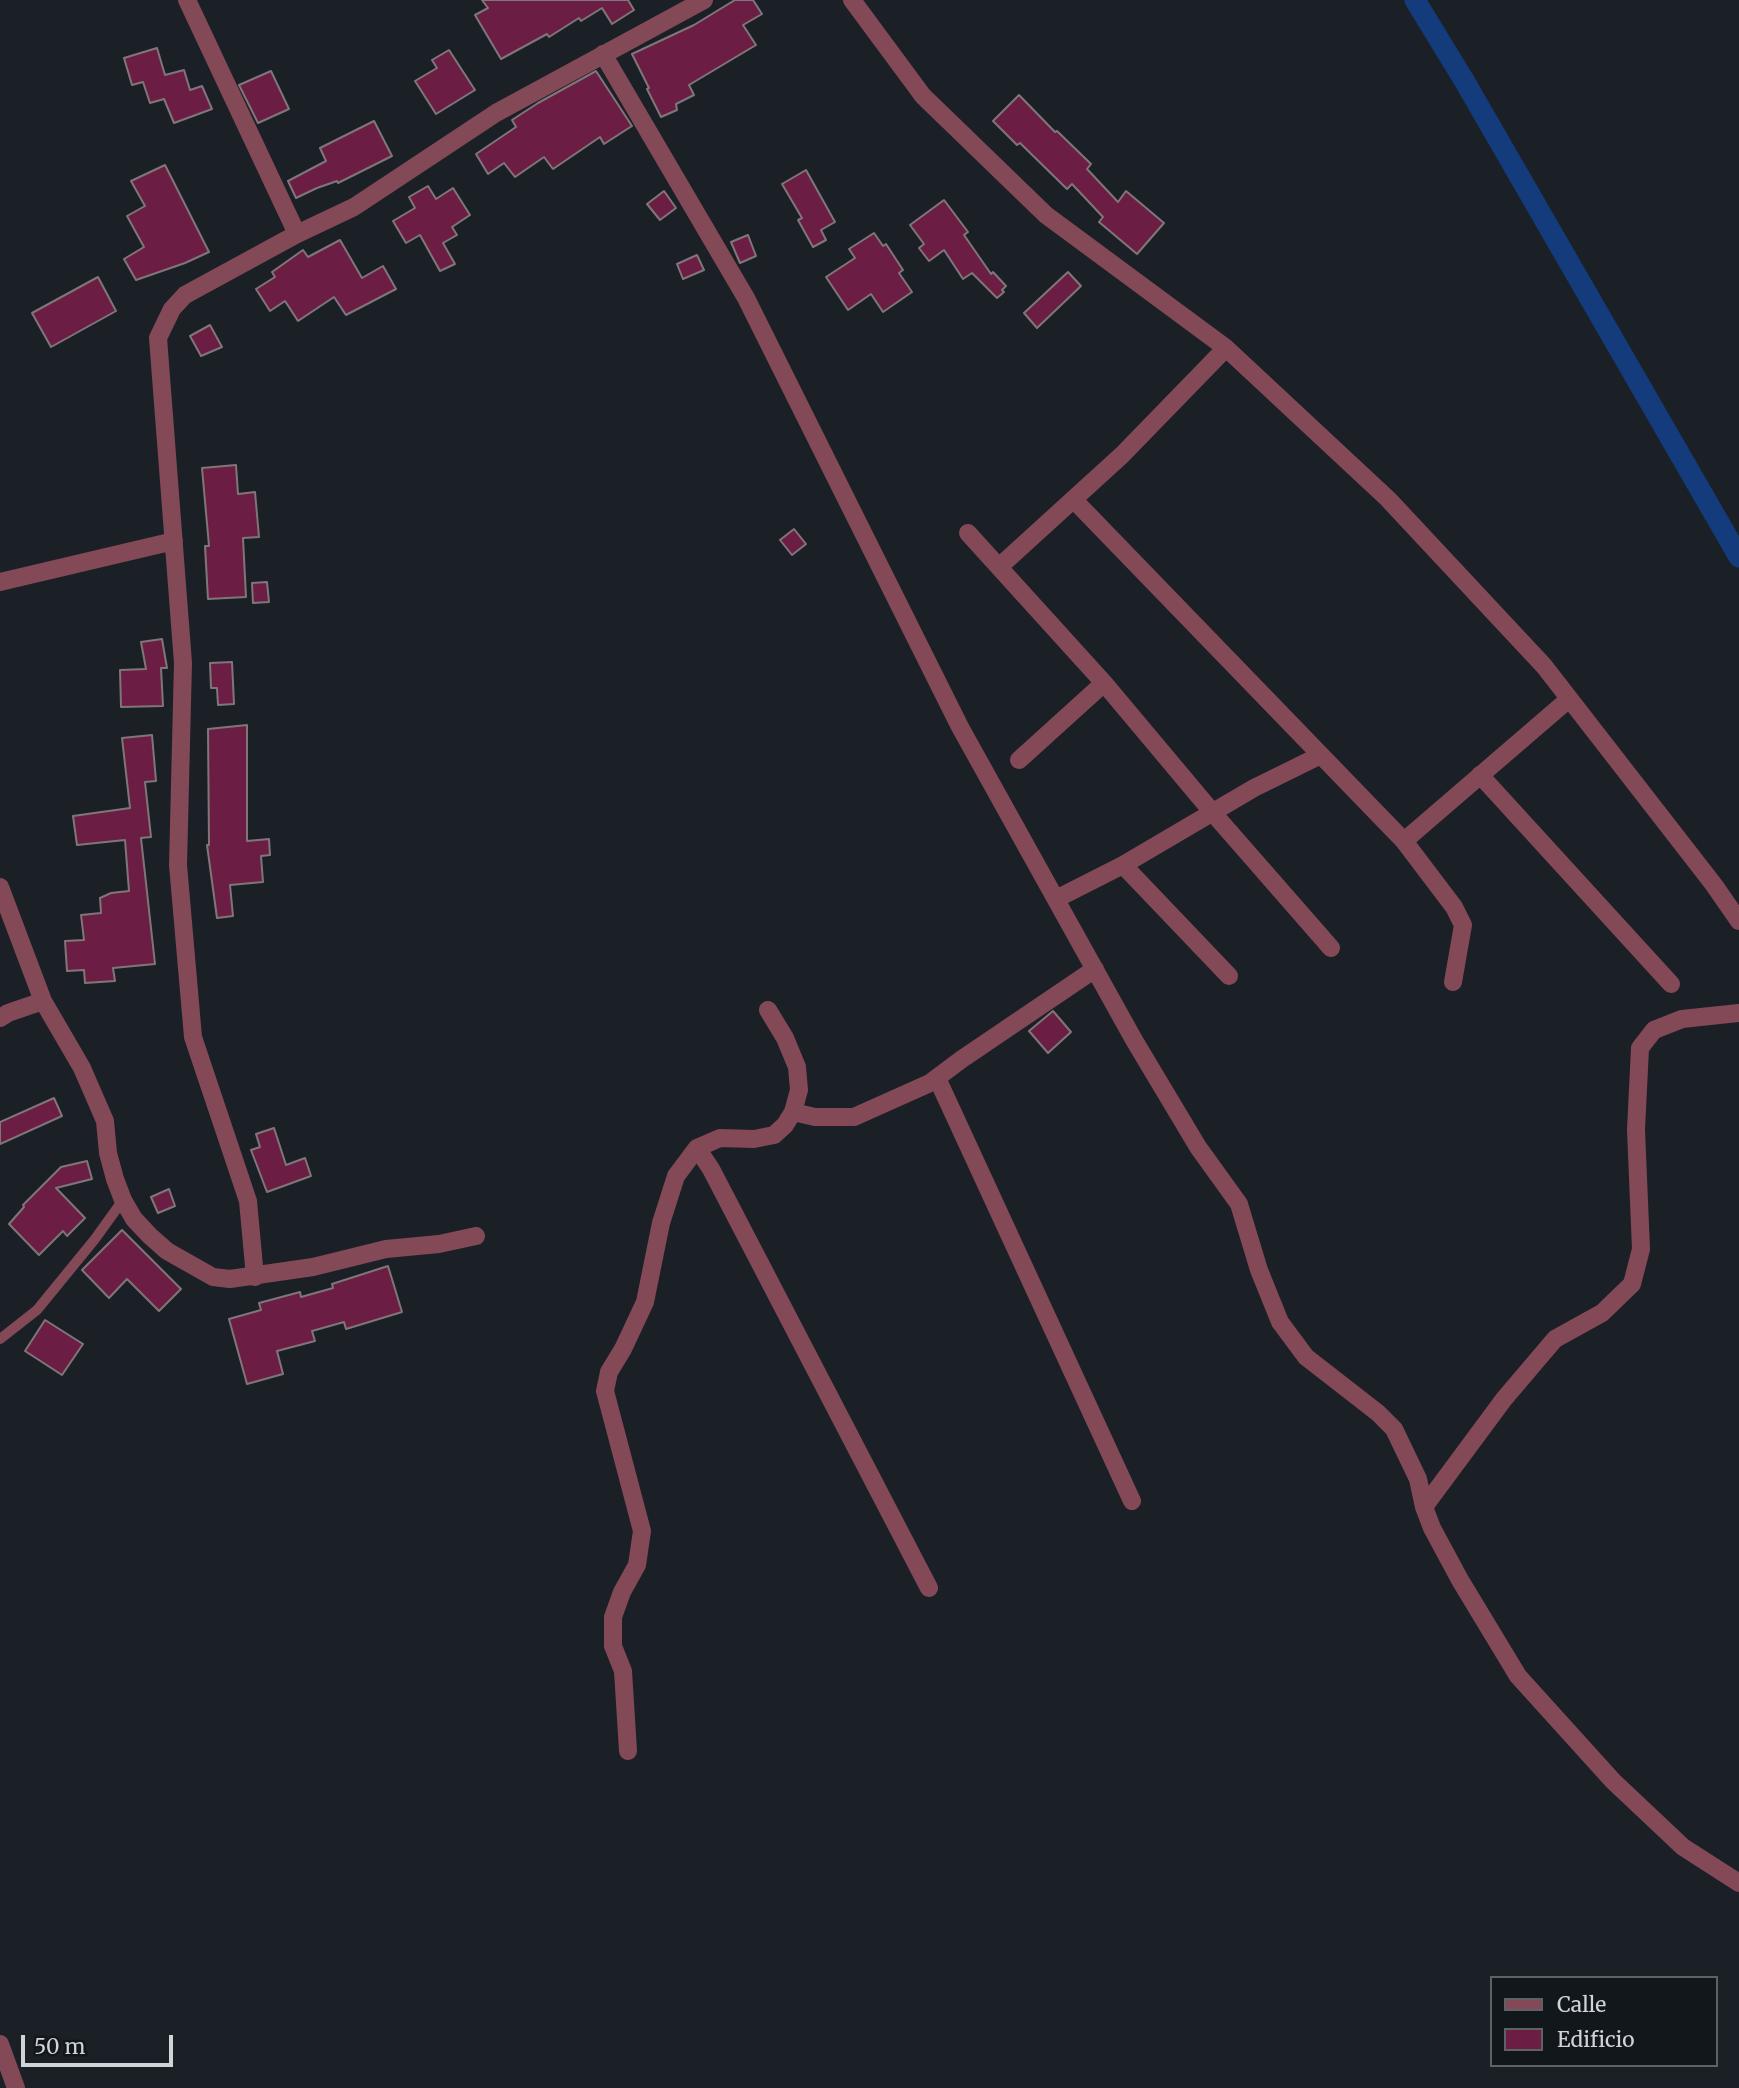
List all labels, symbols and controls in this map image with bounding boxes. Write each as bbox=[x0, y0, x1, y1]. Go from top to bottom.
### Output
legend bbox=[1490, 1976, 1718, 2067]
text: Calle bbox=[1557, 1991, 1606, 2018]
scale bar bbox=[24, 2022, 177, 2066]
text: Edificio bbox=[1557, 2026, 1634, 2053]
text: 50 m bbox=[34, 2033, 85, 2060]

